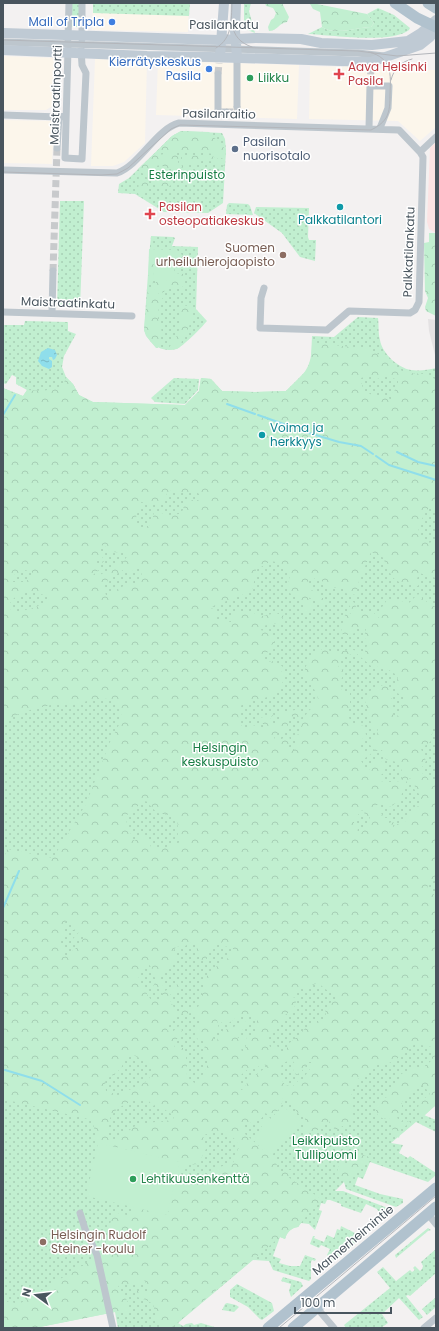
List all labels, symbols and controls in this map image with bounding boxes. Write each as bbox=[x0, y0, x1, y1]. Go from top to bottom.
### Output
place label: Mall of Tripla bbox=[29, 13, 104, 30]
street label: Pasilankatu bbox=[189, 16, 259, 33]
marker: Mall of Tripla bbox=[107, 17, 117, 27]
street label: Maistraatinportti bbox=[45, 45, 66, 145]
place label: Kierrätyskeskus Pasila bbox=[109, 53, 201, 84]
place label: Aava Helsinki Pasila bbox=[348, 58, 427, 89]
marker: Kierrätyskeskus Pasila bbox=[204, 64, 214, 74]
marker: Aava Helsinki Pasila bbox=[333, 68, 345, 80]
place label: Liikku bbox=[258, 69, 289, 86]
marker: Liikku bbox=[245, 73, 255, 83]
street label: Pasilanraitio bbox=[182, 104, 256, 123]
place label: Pasilan nuorisotalo bbox=[243, 133, 311, 164]
marker: Pasilan nuorisotalo bbox=[230, 144, 240, 154]
park label: Esterinpuisto bbox=[149, 166, 226, 183]
place label: Pasilan osteopatiakeskus bbox=[159, 198, 264, 229]
marker: Palkkatilantori bbox=[335, 202, 345, 212]
street label: Palkkatilankatu bbox=[398, 206, 419, 298]
marker: Pasilan osteopatiakeskus bbox=[144, 208, 156, 220]
place label: Palkkatilantori bbox=[298, 211, 382, 228]
place label: Suomen urheiluhierojaopisto bbox=[156, 239, 275, 270]
marker: Suomen urheiluhierojaopisto bbox=[278, 250, 288, 260]
street label: Maistraatinkatu bbox=[21, 292, 115, 313]
place label: Voima ja herkkyys bbox=[270, 419, 324, 450]
marker: Voima ja herkkyys bbox=[257, 430, 267, 440]
park label: Helsingin keskuspuisto bbox=[181, 739, 259, 770]
park label: Leikkipuisto Tullipuomi bbox=[292, 1132, 360, 1163]
place label: Lehtikuusenkenttä bbox=[141, 1170, 250, 1187]
marker: Lehtikuusenkenttä bbox=[128, 1174, 138, 1184]
street label: Mannerheimintie bbox=[308, 1200, 397, 1279]
place label: Helsingin Rudolf Steiner -koulu bbox=[51, 1226, 146, 1257]
marker: Helsingin Rudolf Steiner -koulu bbox=[38, 1237, 48, 1247]
north arrow bbox=[16, 1275, 56, 1315]
text: N bbox=[18, 1286, 35, 1298]
scale bar bbox=[295, 1289, 391, 1315]
text: 100 m bbox=[301, 1294, 335, 1311]

